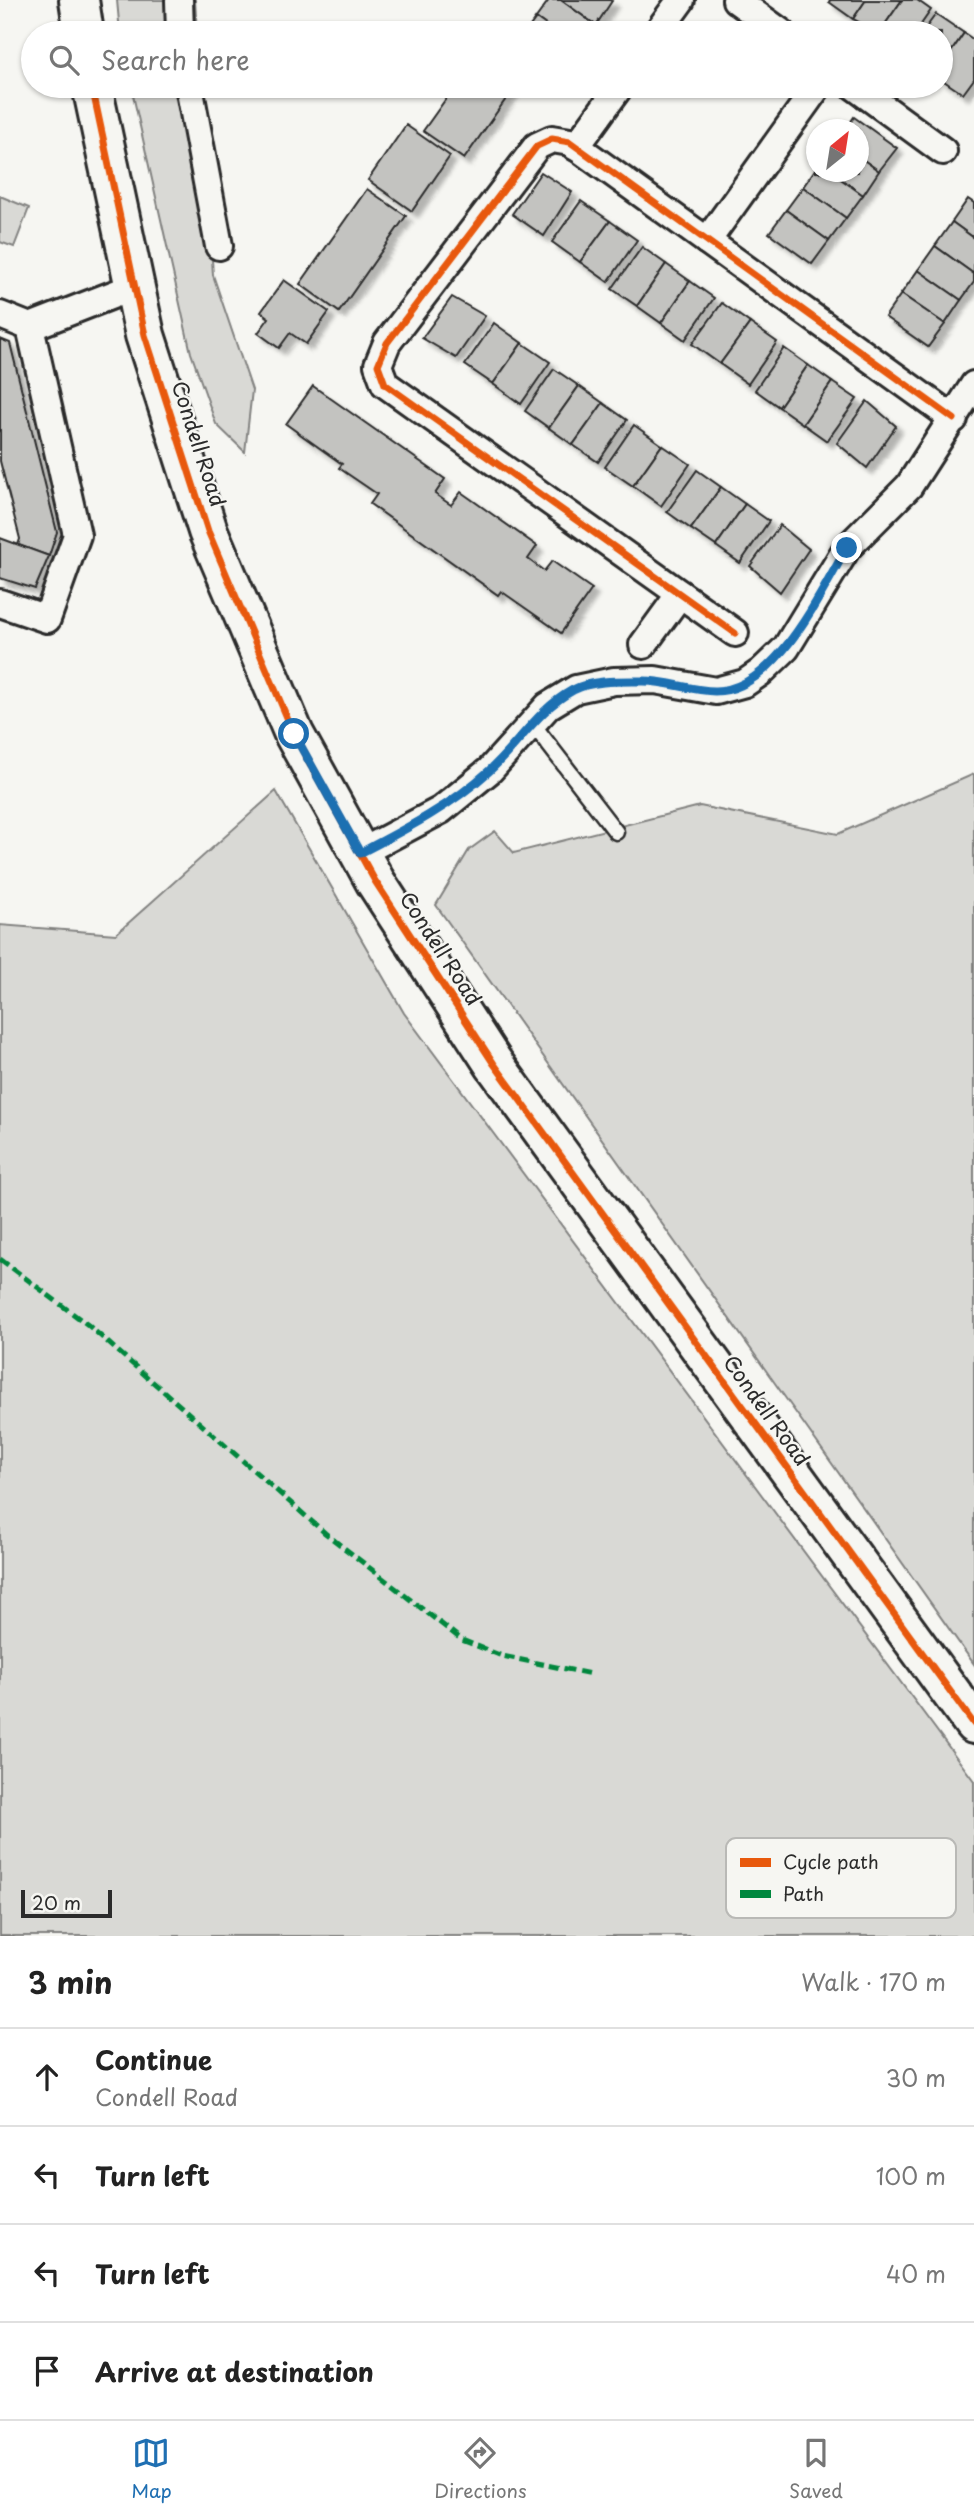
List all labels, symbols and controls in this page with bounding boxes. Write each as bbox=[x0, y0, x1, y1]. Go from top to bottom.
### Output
search box bbox=[21, 21, 953, 98]
text: Search here bbox=[101, 40, 250, 79]
icon: search bbox=[45, 41, 83, 79]
north arrow bbox=[806, 119, 869, 182]
street label: Condell Road bbox=[164, 376, 235, 511]
route end bbox=[831, 532, 862, 563]
route start bbox=[278, 718, 309, 749]
street label: Condell Road bbox=[393, 884, 491, 1011]
street label: Condell Road bbox=[716, 1348, 819, 1472]
legend bbox=[726, 1838, 956, 1918]
text: Cycle path bbox=[783, 1847, 879, 1875]
text: Path bbox=[783, 1879, 824, 1907]
scale bar bbox=[21, 1887, 112, 1919]
text: 20 m bbox=[32, 1888, 81, 1916]
text: 3 min bbox=[28, 1959, 113, 2004]
text: Walk · 170 m bbox=[801, 1964, 946, 1999]
text: Continue bbox=[95, 2040, 212, 2079]
icon: ahead bbox=[28, 2058, 66, 2096]
text: 30 m bbox=[885, 2060, 946, 2095]
text: Condell Road bbox=[95, 2079, 238, 2114]
icon: left bbox=[28, 2156, 66, 2194]
text: Turn left bbox=[95, 2156, 210, 2195]
text: 100 m bbox=[876, 2158, 946, 2193]
icon: left bbox=[28, 2254, 66, 2292]
text: Turn left bbox=[95, 2254, 210, 2293]
text: 40 m bbox=[886, 2256, 946, 2291]
icon: arrive bbox=[28, 2352, 66, 2390]
text: Arrive at destination bbox=[95, 2352, 374, 2391]
tab: Map bbox=[131, 2434, 172, 2504]
tab: Directions bbox=[434, 2434, 527, 2504]
tab: Saved bbox=[789, 2434, 843, 2504]

